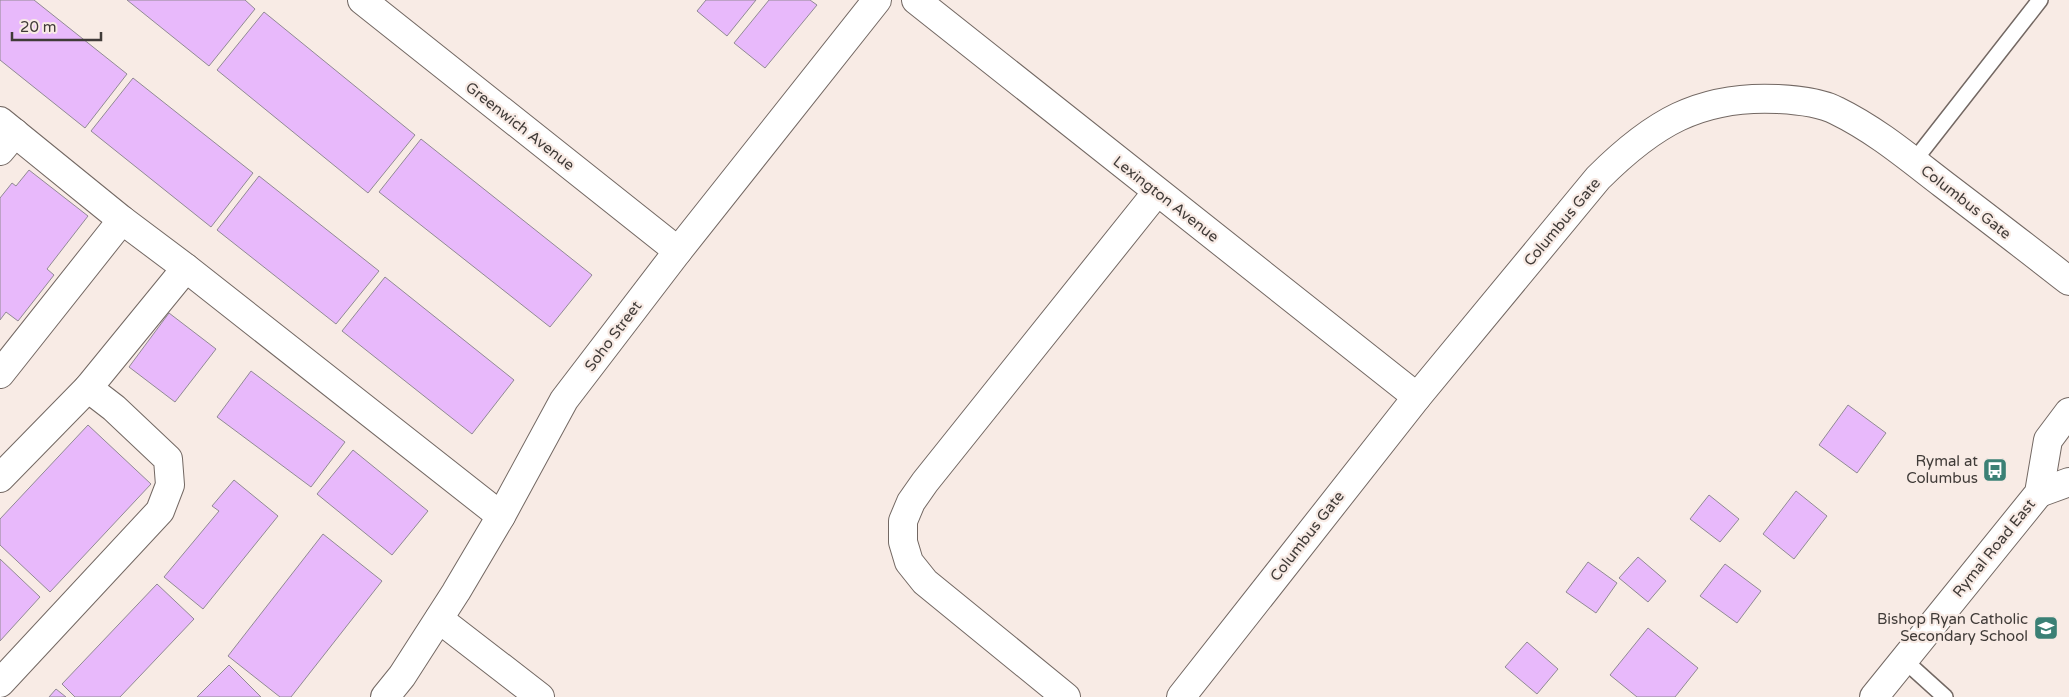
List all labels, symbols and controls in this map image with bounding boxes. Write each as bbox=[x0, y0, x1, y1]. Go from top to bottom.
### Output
scale bar bbox=[12, 10, 101, 42]
text: 20 m bbox=[20, 18, 57, 36]
street label: Greenwich Avenue bbox=[462, 78, 578, 174]
street label: Lexington Avenue bbox=[1110, 152, 1222, 246]
street label: Columbus Gate bbox=[1917, 161, 2015, 243]
street label: Columbus Gate bbox=[1520, 174, 1604, 270]
street label: Soho Street bbox=[581, 297, 645, 375]
place label: Rymal at Columbus bbox=[1906, 452, 1978, 487]
bus stop icon: Rymal at Columbus bbox=[1982, 457, 2008, 483]
street label: Columbus Gate bbox=[1266, 487, 1348, 585]
street label: Rymal Road East bbox=[1949, 495, 2039, 601]
place label: Bishop Ryan Catholic Secondary School bbox=[1877, 610, 2028, 645]
school or university icon: Bishop Ryan Catholic Secondary School bbox=[2033, 615, 2059, 641]

